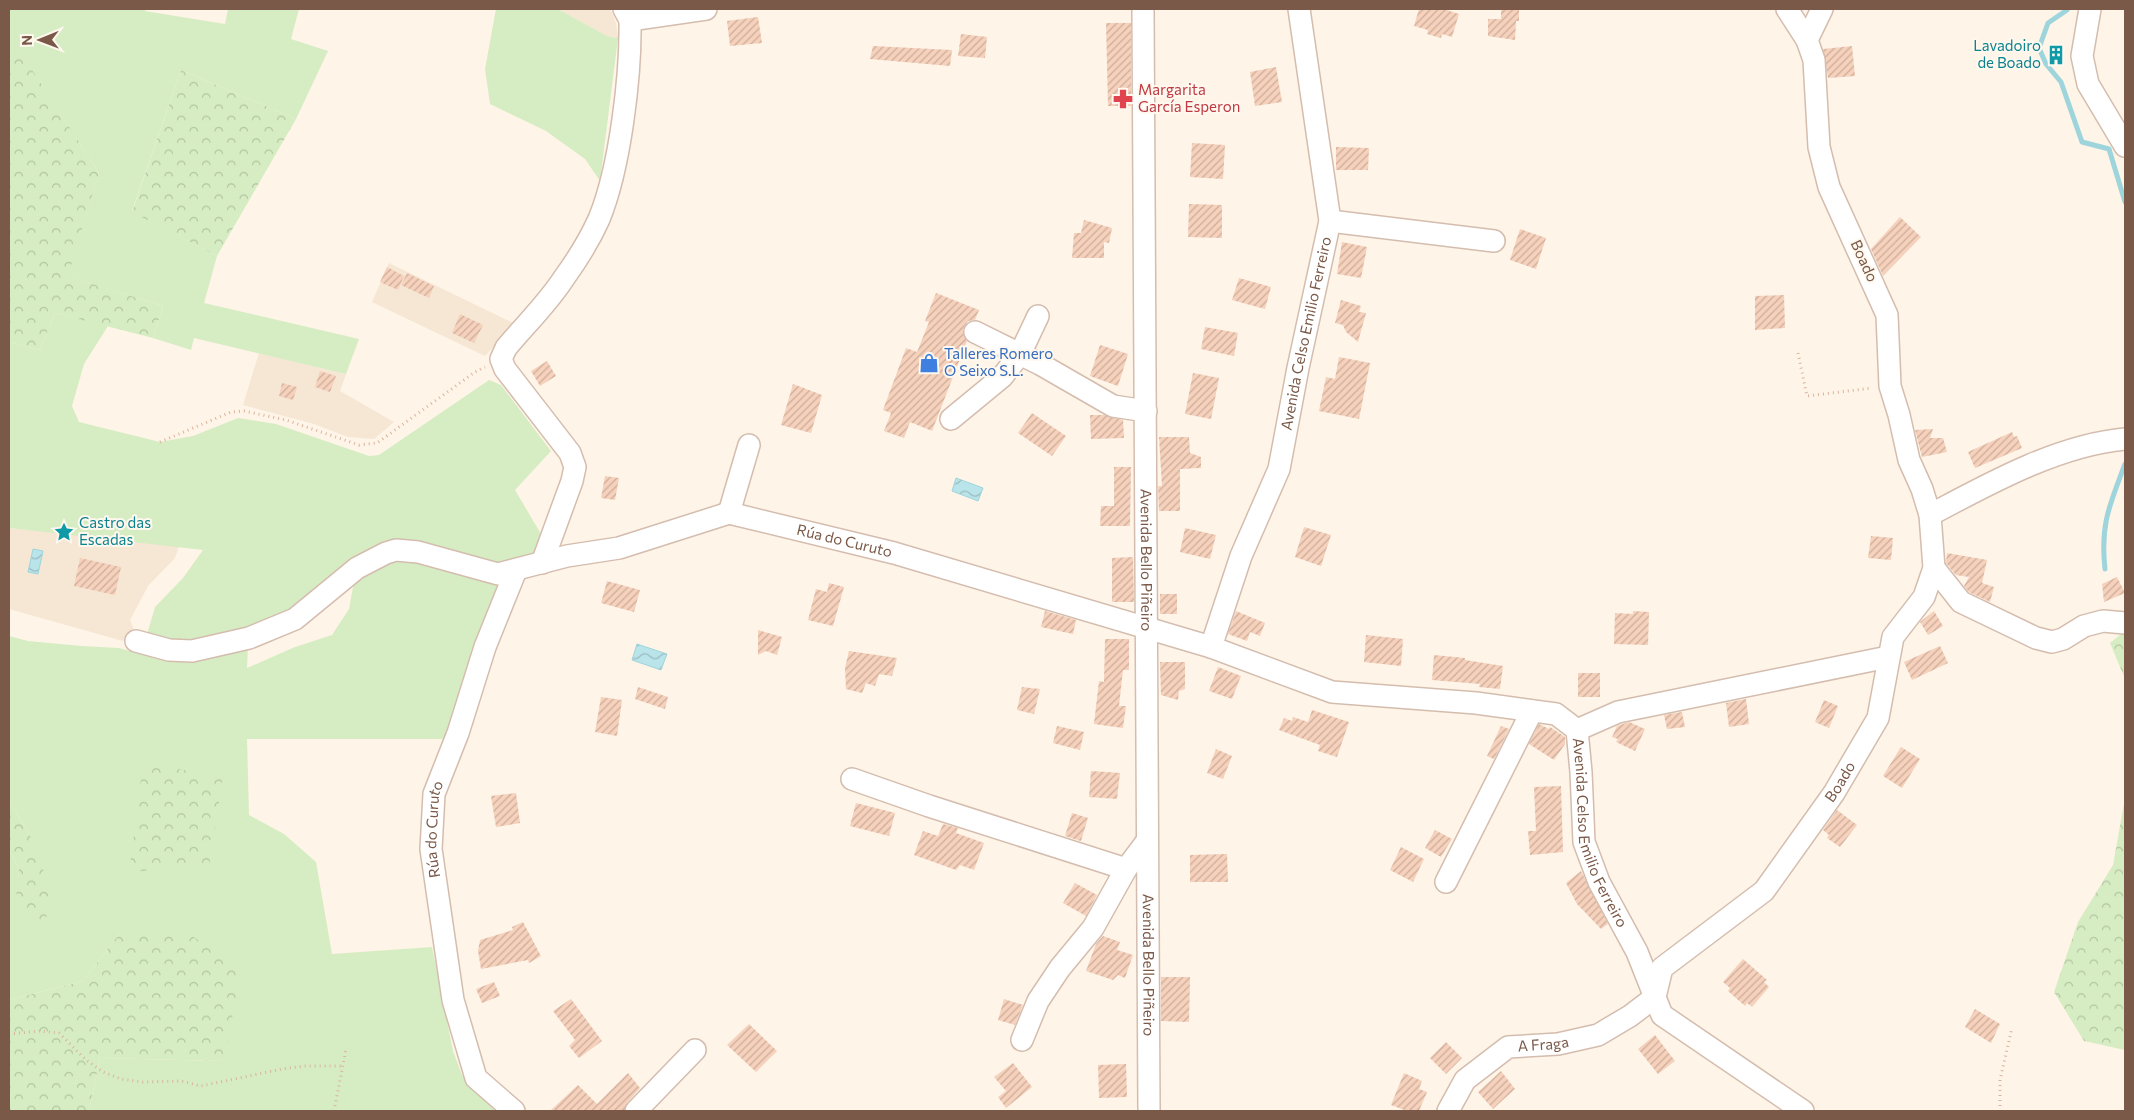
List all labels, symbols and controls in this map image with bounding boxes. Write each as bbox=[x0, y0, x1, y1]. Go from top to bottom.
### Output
north arrow bbox=[15, 15, 65, 65]
text: N bbox=[18, 35, 35, 46]
place label: Lavadoiro de Boado bbox=[1973, 36, 2041, 71]
building icon: Lavadoiro de Boado bbox=[2045, 44, 2067, 66]
place label: Margarita García Esperon bbox=[1138, 80, 1240, 115]
pharmacy icon: Margarita García Esperon bbox=[1112, 88, 1134, 110]
street label: Avenida Celso Emilio Ferreiro bbox=[1276, 235, 1334, 432]
street label: Boado bbox=[1847, 237, 1882, 284]
place label: Talleres Romero O Seixo S.L. bbox=[944, 344, 1053, 379]
shop icon: Talleres Romero O Seixo S.L. bbox=[918, 352, 940, 374]
street label: Avenida Bello Piñeiro bbox=[1138, 489, 1156, 631]
place label: Castro das Escadas bbox=[79, 513, 151, 548]
street label: Rúa do Curuto bbox=[795, 520, 894, 560]
place icon: Castro das Escadas bbox=[53, 521, 75, 543]
street label: Avenida Celso Emilio Ferreiro bbox=[1570, 737, 1632, 930]
street label: Boado bbox=[1820, 758, 1858, 805]
street label: Rúa do Curuto bbox=[421, 778, 446, 879]
street label: Avenida Bello Piñeiro bbox=[1140, 894, 1159, 1036]
street label: A Fraga bbox=[1517, 1032, 1570, 1054]

